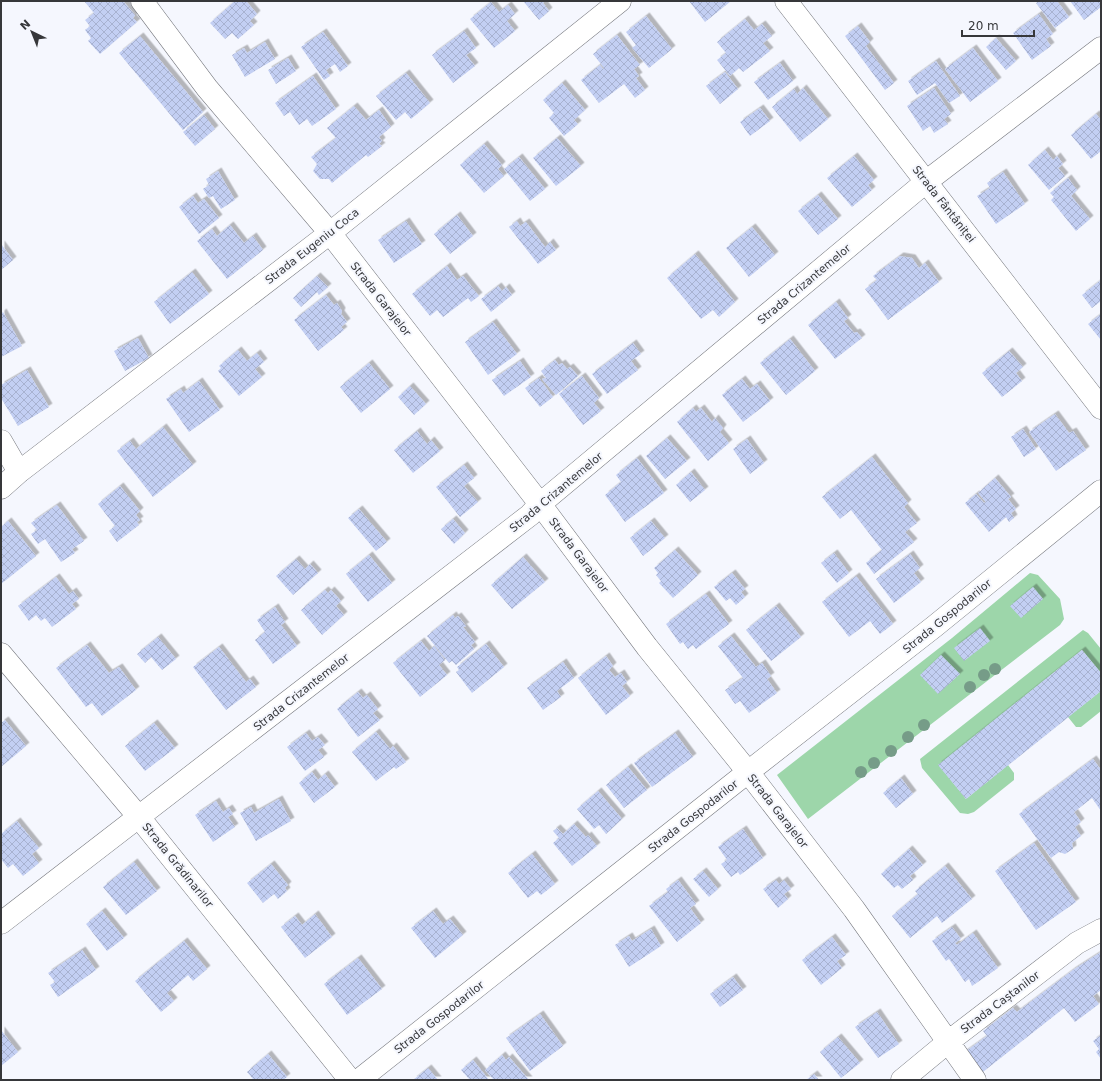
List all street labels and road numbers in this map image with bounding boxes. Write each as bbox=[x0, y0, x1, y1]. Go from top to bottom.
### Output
street label: Strada Fântâniței bbox=[910, 163, 978, 245]
street label: Strada Eugeniu Coca bbox=[263, 206, 362, 287]
street label: Strada Crizantemelor bbox=[755, 241, 854, 327]
street label: Strada Garajelor bbox=[348, 260, 414, 339]
street label: Strada Crizantemelor bbox=[507, 449, 606, 535]
street label: Strada Garajelor bbox=[546, 515, 611, 596]
street label: Strada Gospodarilor bbox=[900, 576, 995, 656]
street label: Strada Crizantemelor bbox=[251, 651, 352, 734]
street label: Strada Garajelor bbox=[745, 772, 811, 851]
street label: Strada Gospodarilor bbox=[646, 777, 741, 855]
street label: Strada Grădinarilor bbox=[139, 820, 216, 911]
street label: Strada Caștanilor bbox=[958, 968, 1043, 1036]
street label: Strada Gospodarilor bbox=[392, 978, 487, 1056]

